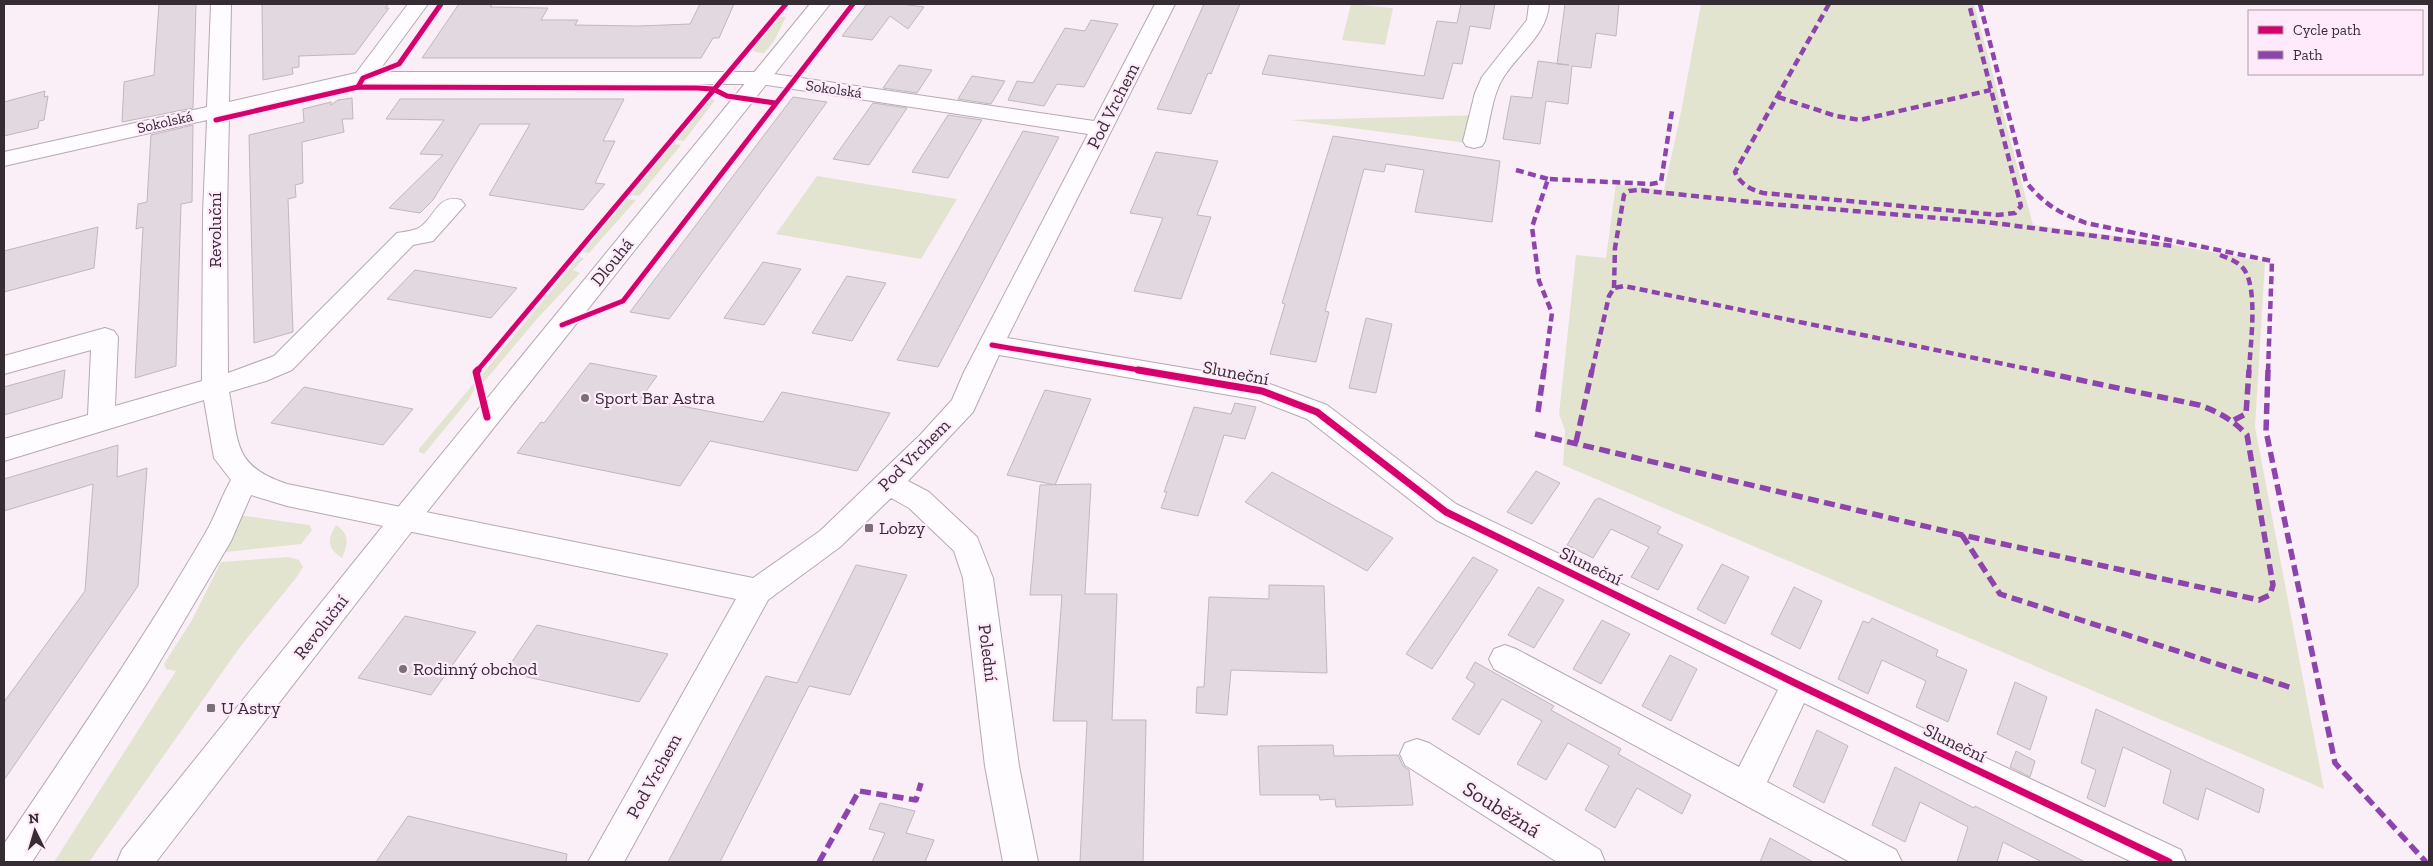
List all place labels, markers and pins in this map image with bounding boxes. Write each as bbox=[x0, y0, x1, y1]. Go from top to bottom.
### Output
place label: Sport Bar Astra bbox=[595, 387, 715, 409]
marker: Sport Bar Astra bbox=[579, 392, 591, 404]
place label: Lobzy bbox=[879, 517, 926, 539]
marker: Lobzy bbox=[863, 522, 875, 534]
place label: Rodinný obchod bbox=[413, 658, 538, 680]
marker: Rodinný obchod bbox=[397, 663, 409, 675]
place label: U Astry bbox=[221, 697, 281, 719]
marker: U Astry bbox=[205, 702, 217, 714]

